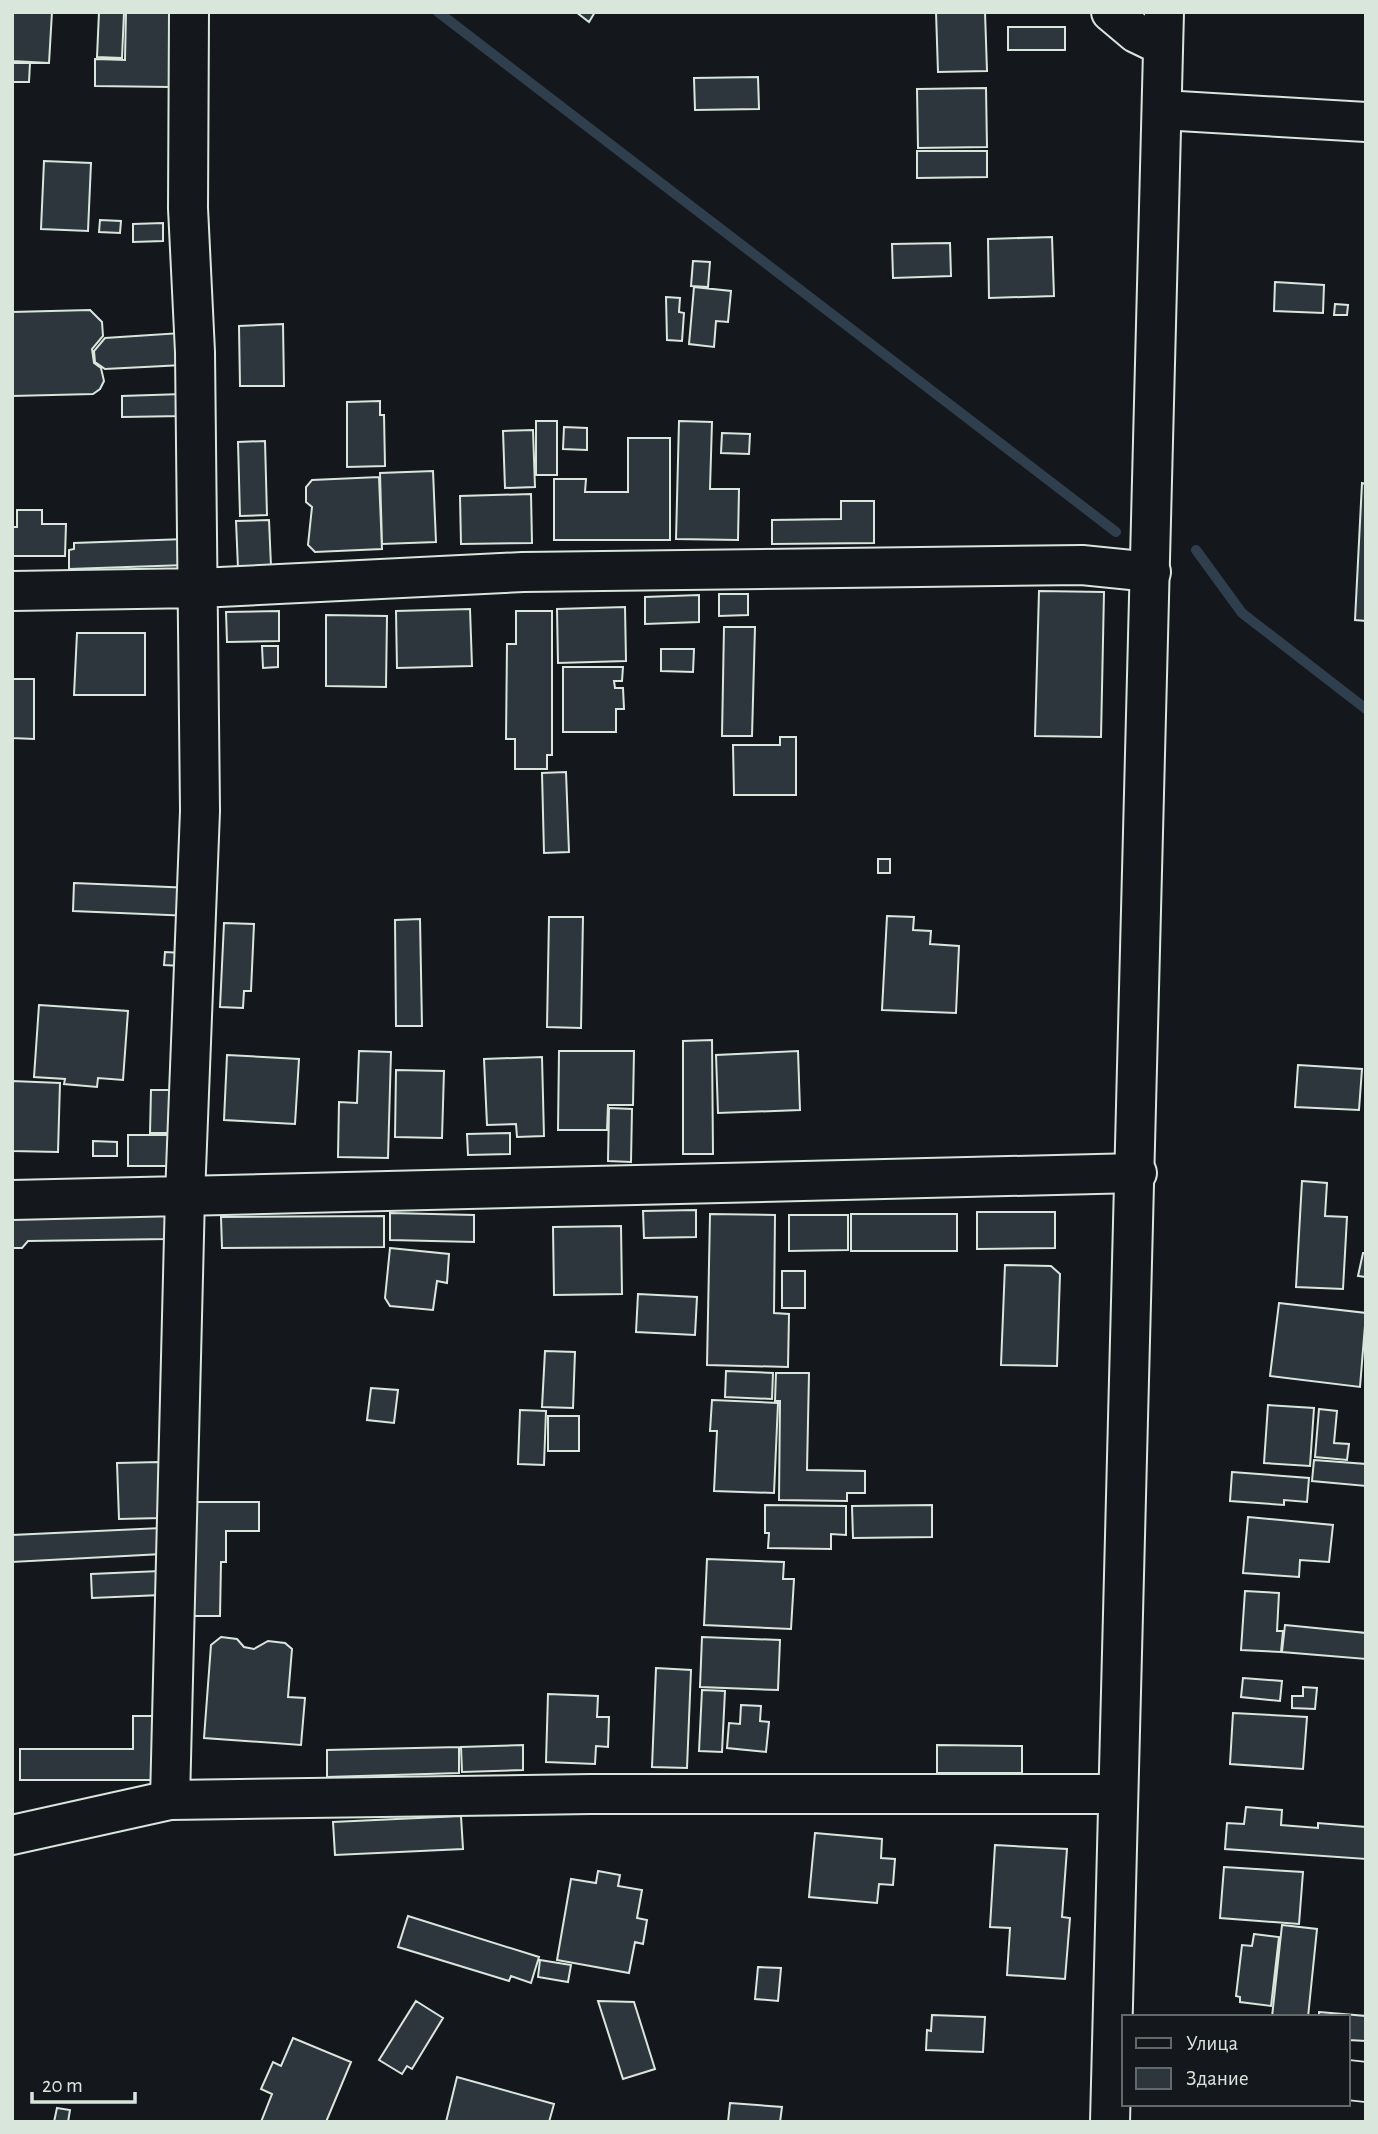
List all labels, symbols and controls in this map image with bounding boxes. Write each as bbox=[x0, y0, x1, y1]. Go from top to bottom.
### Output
legend bbox=[1122, 2015, 1350, 2106]
text: Улица bbox=[1186, 2033, 1239, 2054]
scale bar bbox=[32, 2060, 135, 2104]
text: Здание bbox=[1186, 2068, 1249, 2089]
text: 20 m bbox=[42, 2075, 83, 2096]

